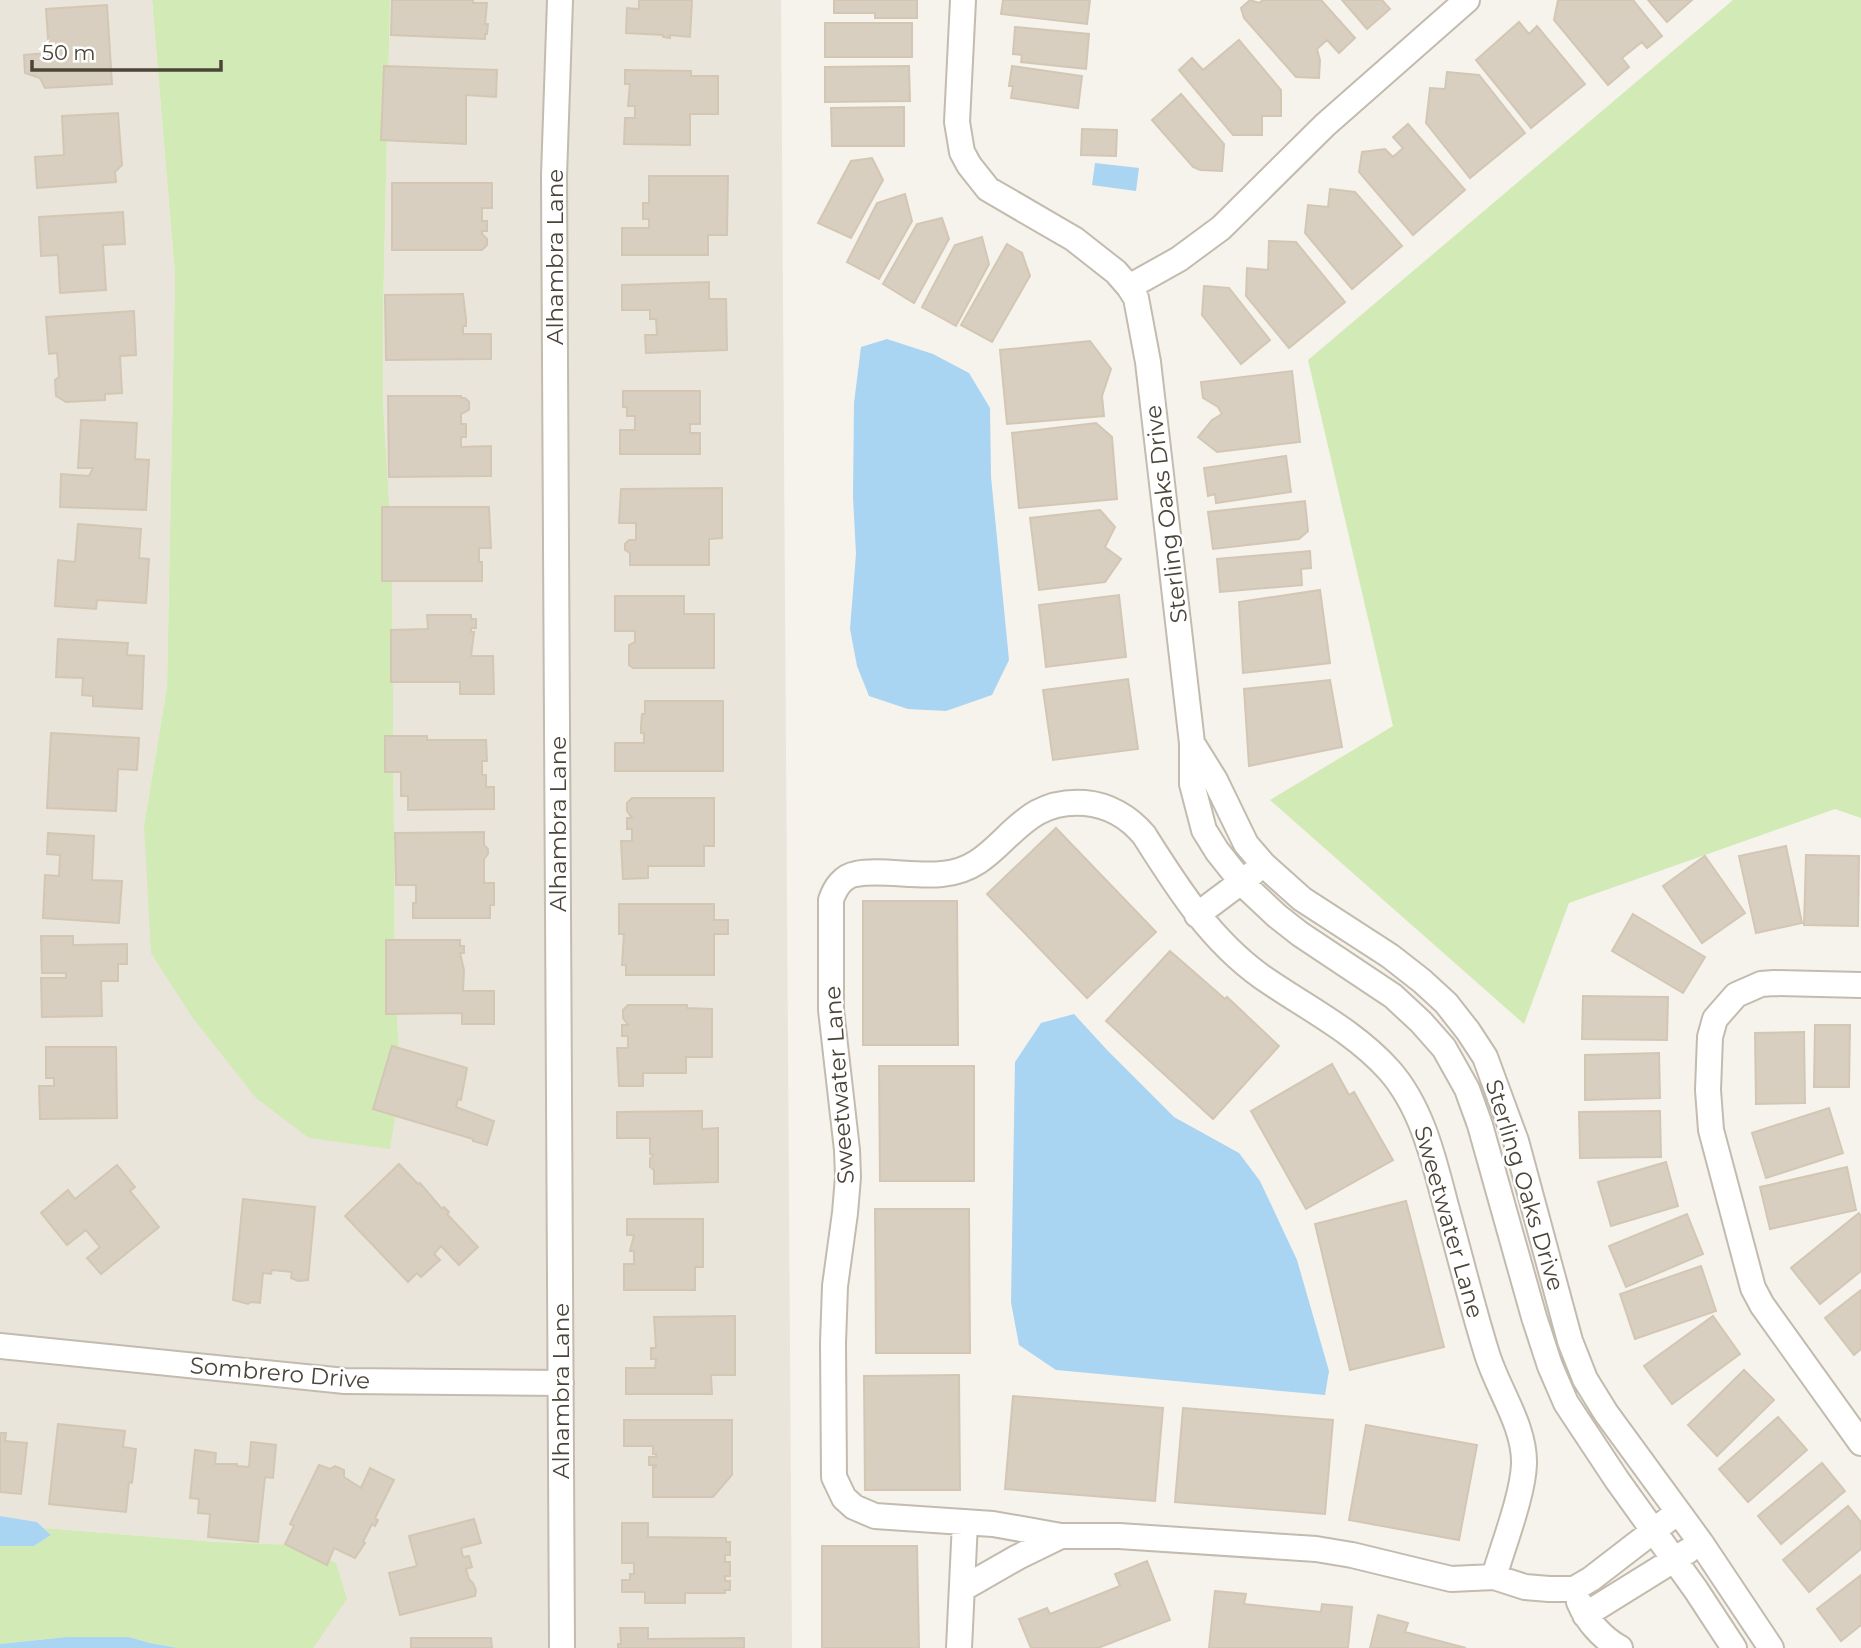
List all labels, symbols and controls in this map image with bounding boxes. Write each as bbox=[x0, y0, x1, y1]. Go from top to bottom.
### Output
scale bar bbox=[32, 28, 220, 72]
text: 50 m bbox=[42, 40, 96, 65]
street label: Alhambra Lane bbox=[541, 169, 569, 345]
street label: Sterling Oaks Drive bbox=[1139, 403, 1193, 625]
street label: Alhambra Lane bbox=[544, 736, 572, 912]
street label: Sweetwater Lane bbox=[818, 985, 860, 1185]
street label: Sterling Oaks Drive bbox=[1480, 1076, 1570, 1294]
street label: Sweetwater Lane bbox=[1408, 1123, 1490, 1321]
street label: Alhambra Lane bbox=[547, 1303, 575, 1479]
street label: Sombrero Drive bbox=[189, 1351, 371, 1395]

